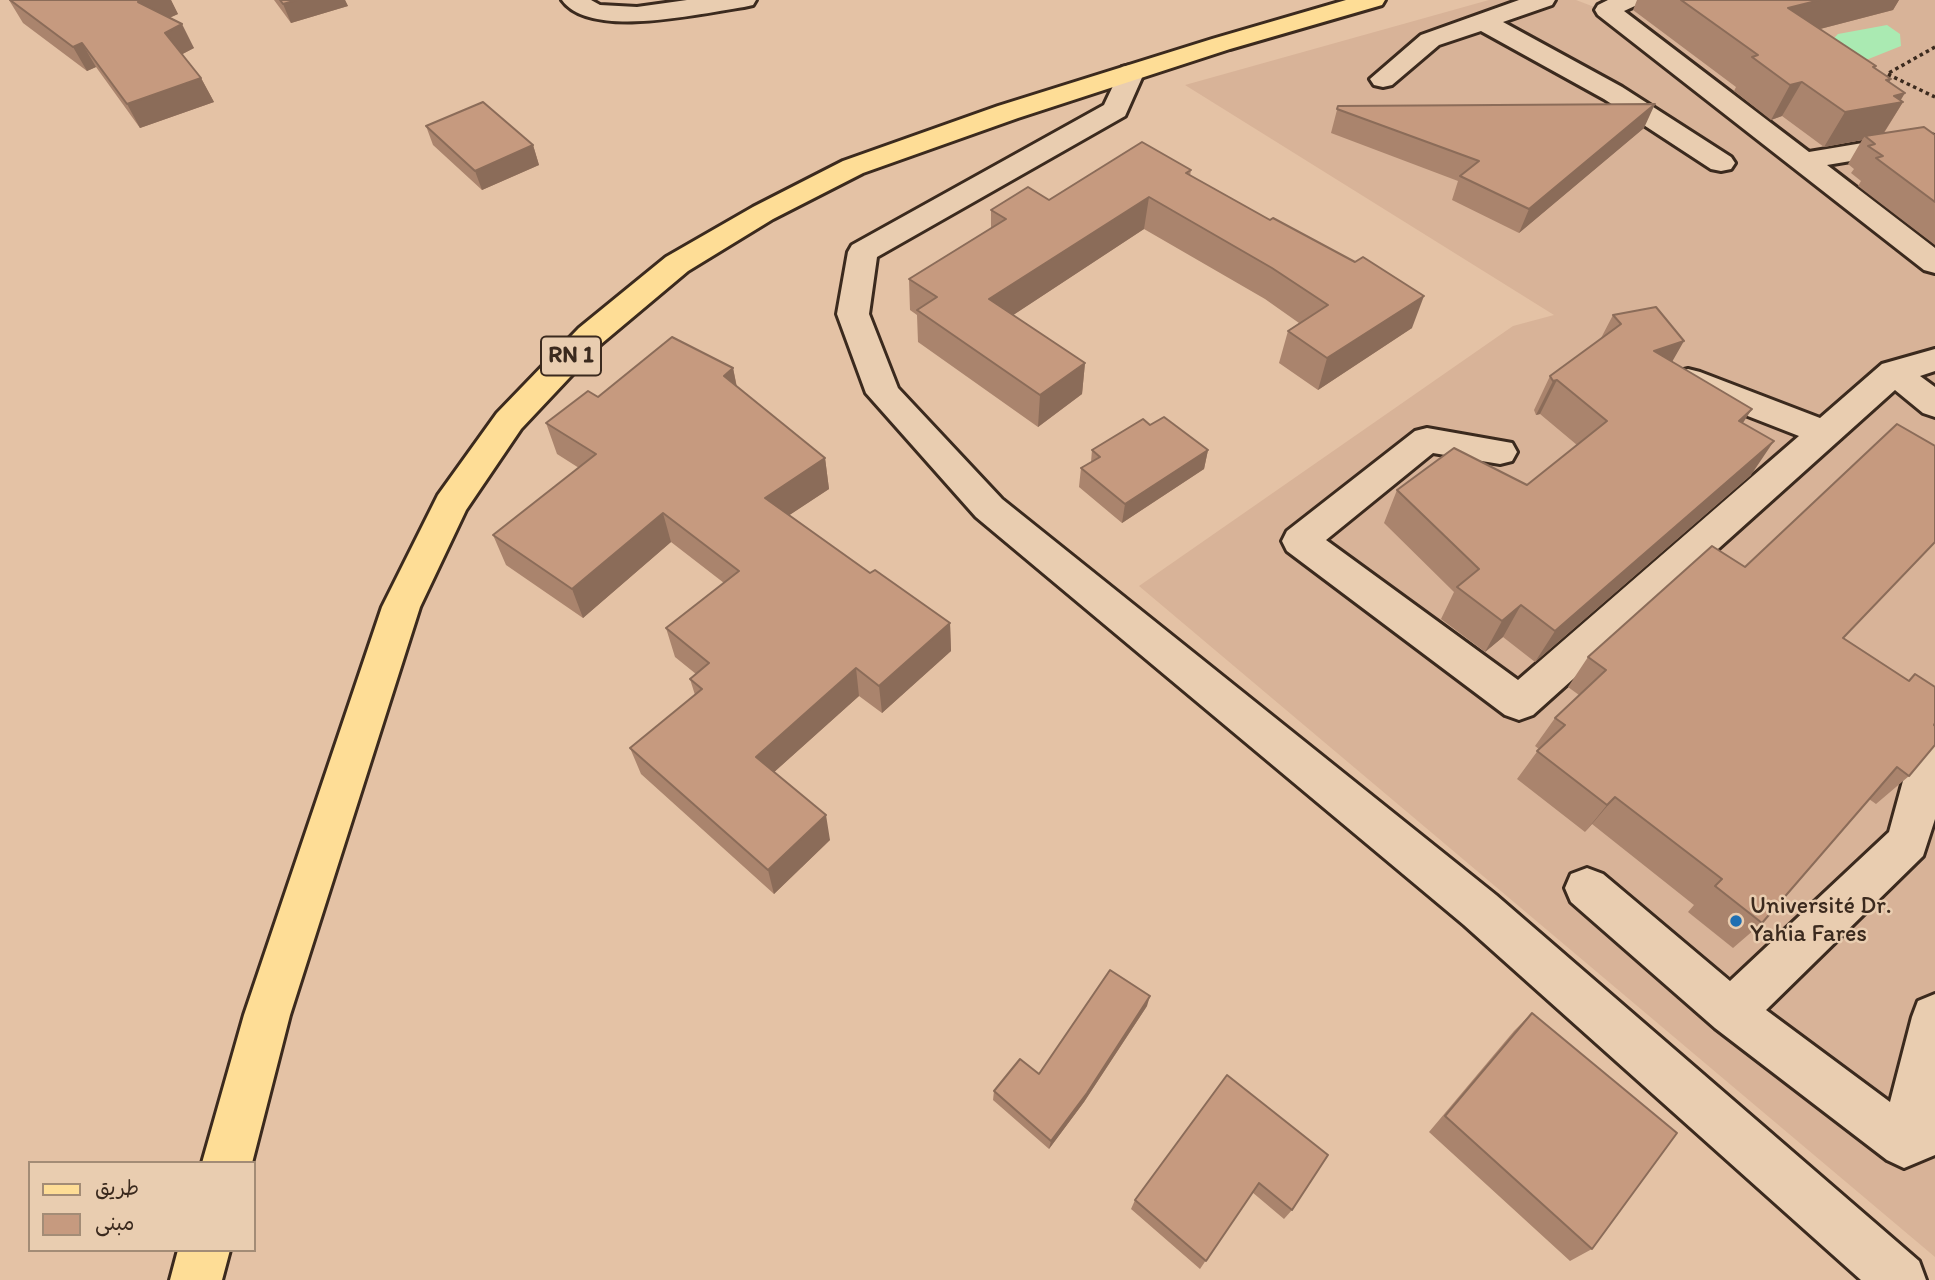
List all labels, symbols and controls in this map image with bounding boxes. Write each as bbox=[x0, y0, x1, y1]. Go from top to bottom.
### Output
road number: RN 1 bbox=[541, 336, 601, 376]
place label: Université Dr. Yahia Fares bbox=[1750, 893, 1892, 949]
marker: Université Dr. Yahia Fares bbox=[1728, 913, 1744, 929]
legend bbox=[28, 1161, 256, 1252]
text: طريق bbox=[95, 1175, 139, 1200]
text: مبنى bbox=[95, 1210, 134, 1235]

